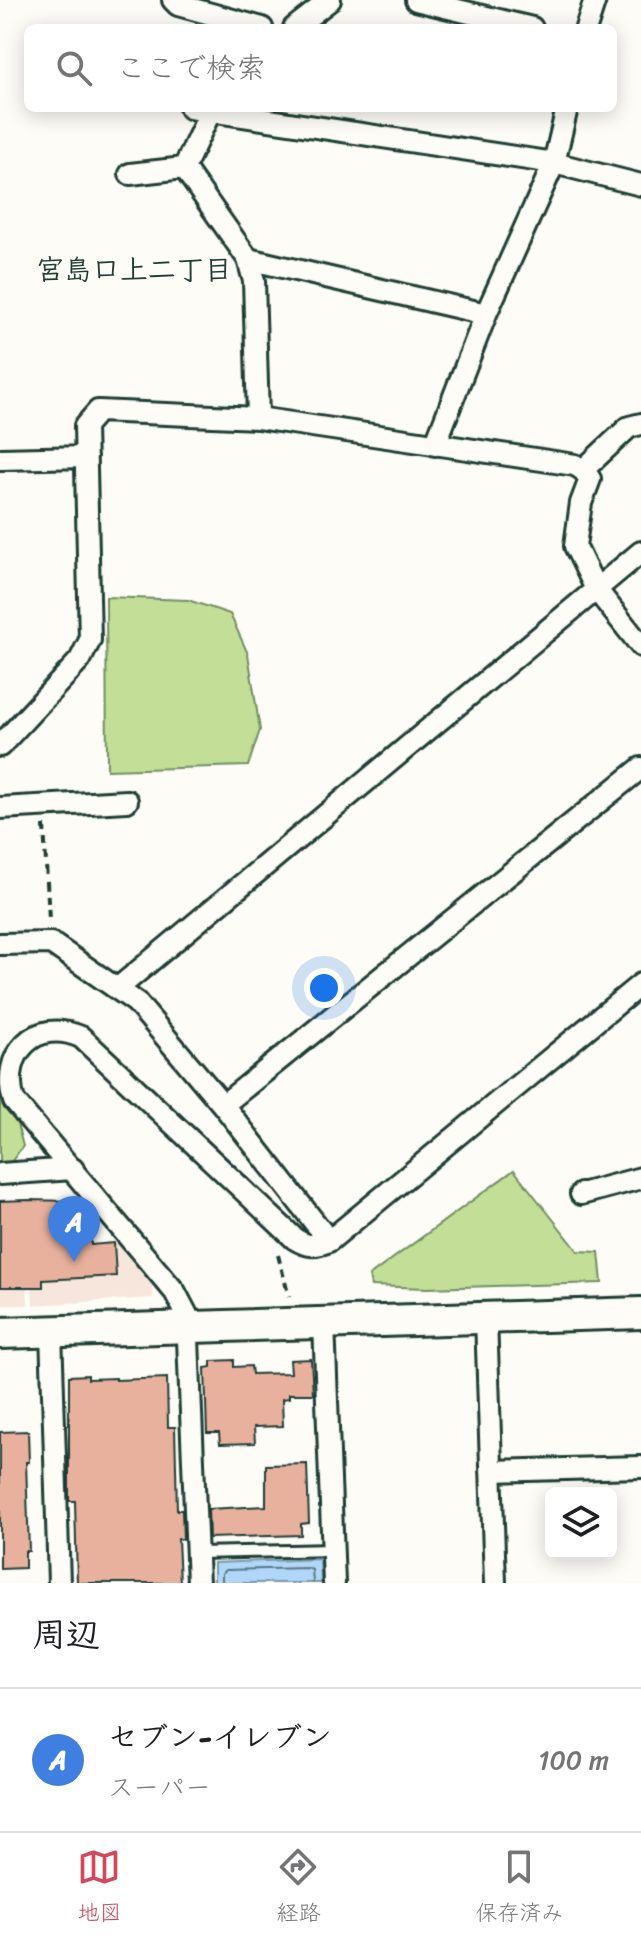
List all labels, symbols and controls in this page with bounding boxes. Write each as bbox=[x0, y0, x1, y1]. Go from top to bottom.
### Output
search box bbox=[24, 24, 617, 112]
text: ここで検索 bbox=[116, 41, 266, 95]
icon: search bbox=[52, 46, 96, 90]
district label: 宮島口上二丁目 bbox=[36, 245, 232, 294]
your location bbox=[304, 968, 344, 1008]
pin: A bbox=[48, 1196, 100, 1262]
map controls bbox=[545, 1487, 617, 1559]
button: layers bbox=[545, 1487, 617, 1559]
text: 周辺 bbox=[32, 1605, 100, 1665]
text: セブン-イレブン bbox=[108, 1710, 332, 1764]
text: A bbox=[49, 1737, 67, 1783]
text: 100 m bbox=[538, 1737, 609, 1783]
text: スーパー bbox=[108, 1764, 211, 1810]
tab: 地図 bbox=[77, 1845, 122, 1932]
tab: 経路 bbox=[276, 1845, 321, 1932]
tab: 保存済み bbox=[475, 1845, 564, 1932]

